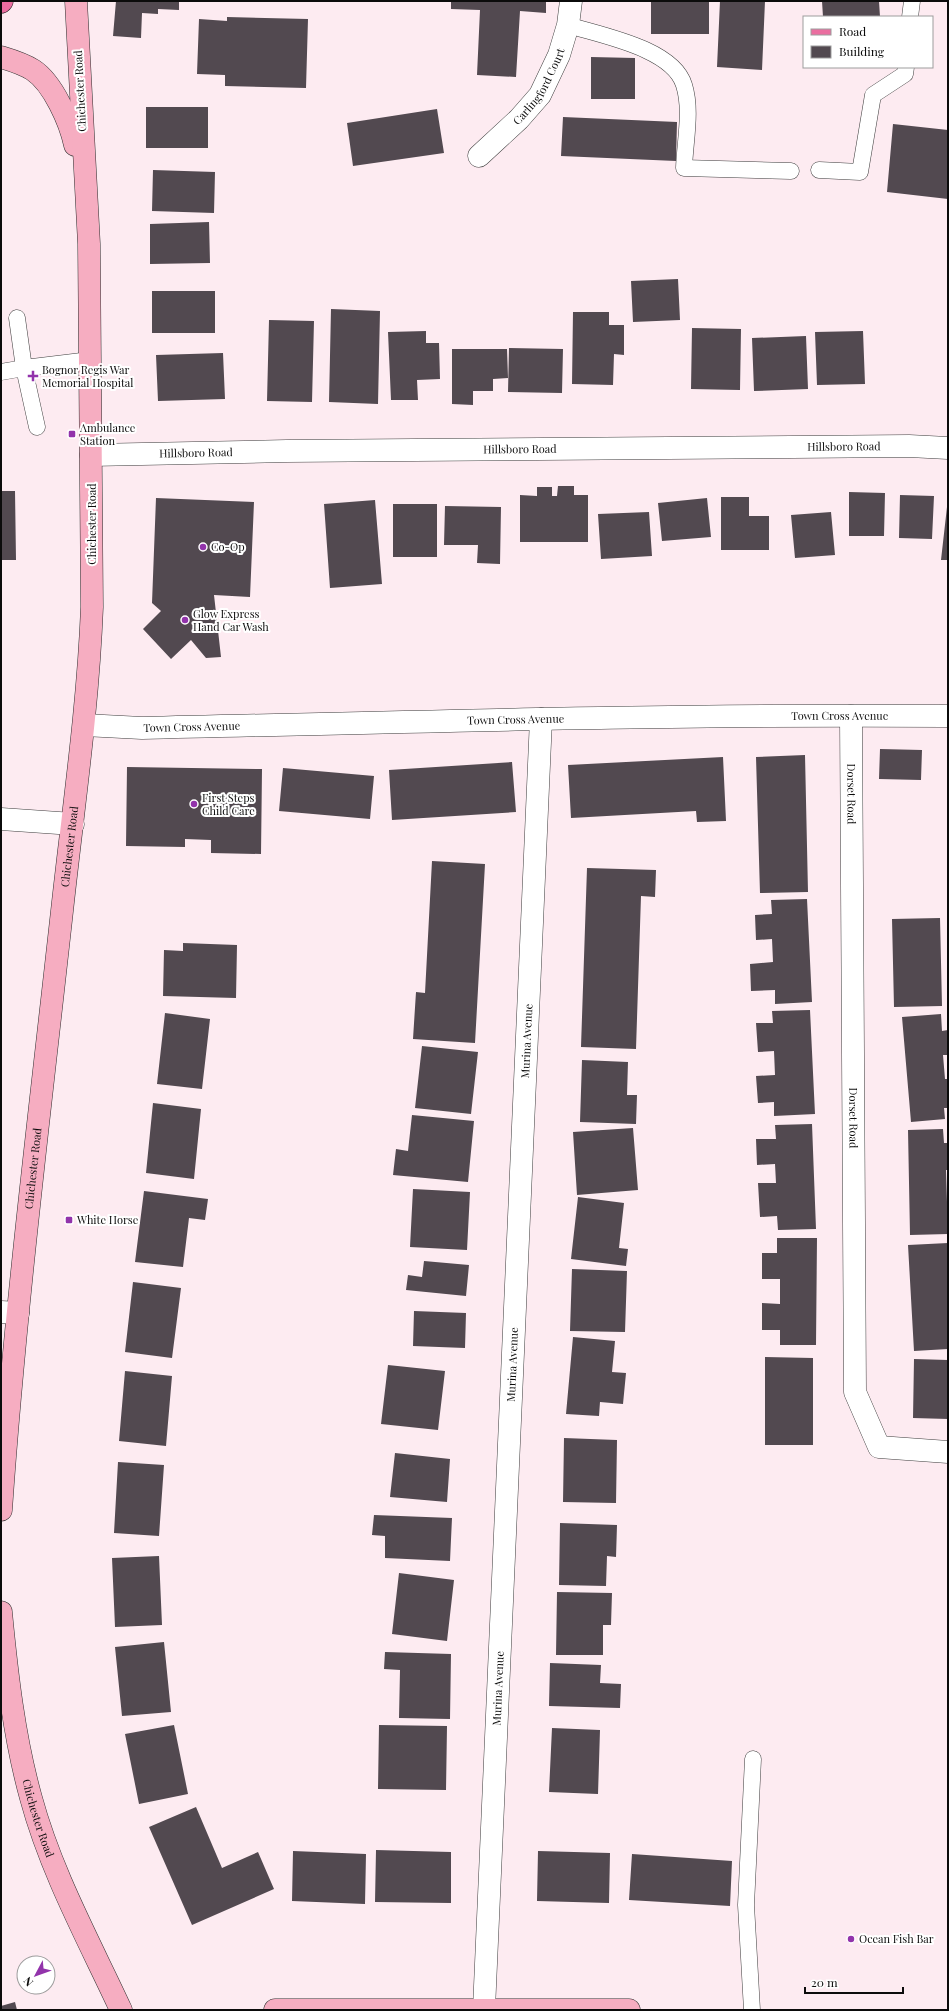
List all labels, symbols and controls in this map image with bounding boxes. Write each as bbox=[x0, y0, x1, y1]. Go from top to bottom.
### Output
legend bbox=[803, 16, 933, 68]
text: Road bbox=[839, 23, 866, 39]
text: Building bbox=[839, 43, 885, 59]
street label: Carlingford Court bbox=[509, 46, 568, 128]
street label: Chichester Road bbox=[70, 49, 89, 132]
place label: Bognor Regis War Memorial Hospital bbox=[42, 362, 133, 390]
marker: Bognor Regis War Memorial Hospital bbox=[27, 370, 39, 382]
place label: Ambulance Station bbox=[79, 420, 136, 448]
marker: Ambulance Station bbox=[67, 429, 77, 439]
street label: Hillsboro Road bbox=[807, 438, 881, 454]
street label: Hillsboro Road bbox=[483, 441, 557, 456]
street label: Hillsboro Road bbox=[159, 444, 233, 461]
street label: Chichester Road bbox=[84, 483, 99, 565]
place label: Co-Op bbox=[211, 539, 245, 554]
marker: Co-Op bbox=[198, 542, 208, 552]
place label: Glow Express Hand Car Wash bbox=[193, 606, 269, 634]
marker: Glow Express Hand Car Wash bbox=[180, 615, 190, 625]
street label: Town Cross Avenue bbox=[791, 708, 889, 723]
street label: Town Cross Avenue bbox=[467, 711, 565, 728]
street label: Town Cross Avenue bbox=[143, 718, 241, 735]
street label: Dorset Road bbox=[844, 763, 860, 825]
place label: First Steps Child Care bbox=[202, 790, 255, 818]
marker: First Steps Child Care bbox=[189, 799, 199, 809]
street label: Chichester Road bbox=[57, 805, 81, 888]
street label: Murina Avenue bbox=[517, 1003, 535, 1079]
street label: Dorset Road bbox=[846, 1087, 862, 1149]
street label: Chichester Road bbox=[21, 1126, 45, 1210]
place label: White Horse bbox=[76, 1212, 139, 1227]
marker: White Horse bbox=[64, 1215, 74, 1225]
street label: Murina Avenue bbox=[503, 1327, 521, 1402]
street label: Murina Avenue bbox=[489, 1650, 507, 1726]
street label: Chichester Road bbox=[19, 1777, 58, 1860]
place label: Ocean Fish Bar bbox=[859, 1931, 934, 1946]
marker: Ocean Fish Bar bbox=[846, 1934, 856, 1944]
north arrow bbox=[16, 1955, 56, 1995]
scale bar bbox=[805, 1969, 903, 1995]
text: N bbox=[20, 1974, 36, 1990]
text: 20 m bbox=[811, 1974, 838, 1990]

